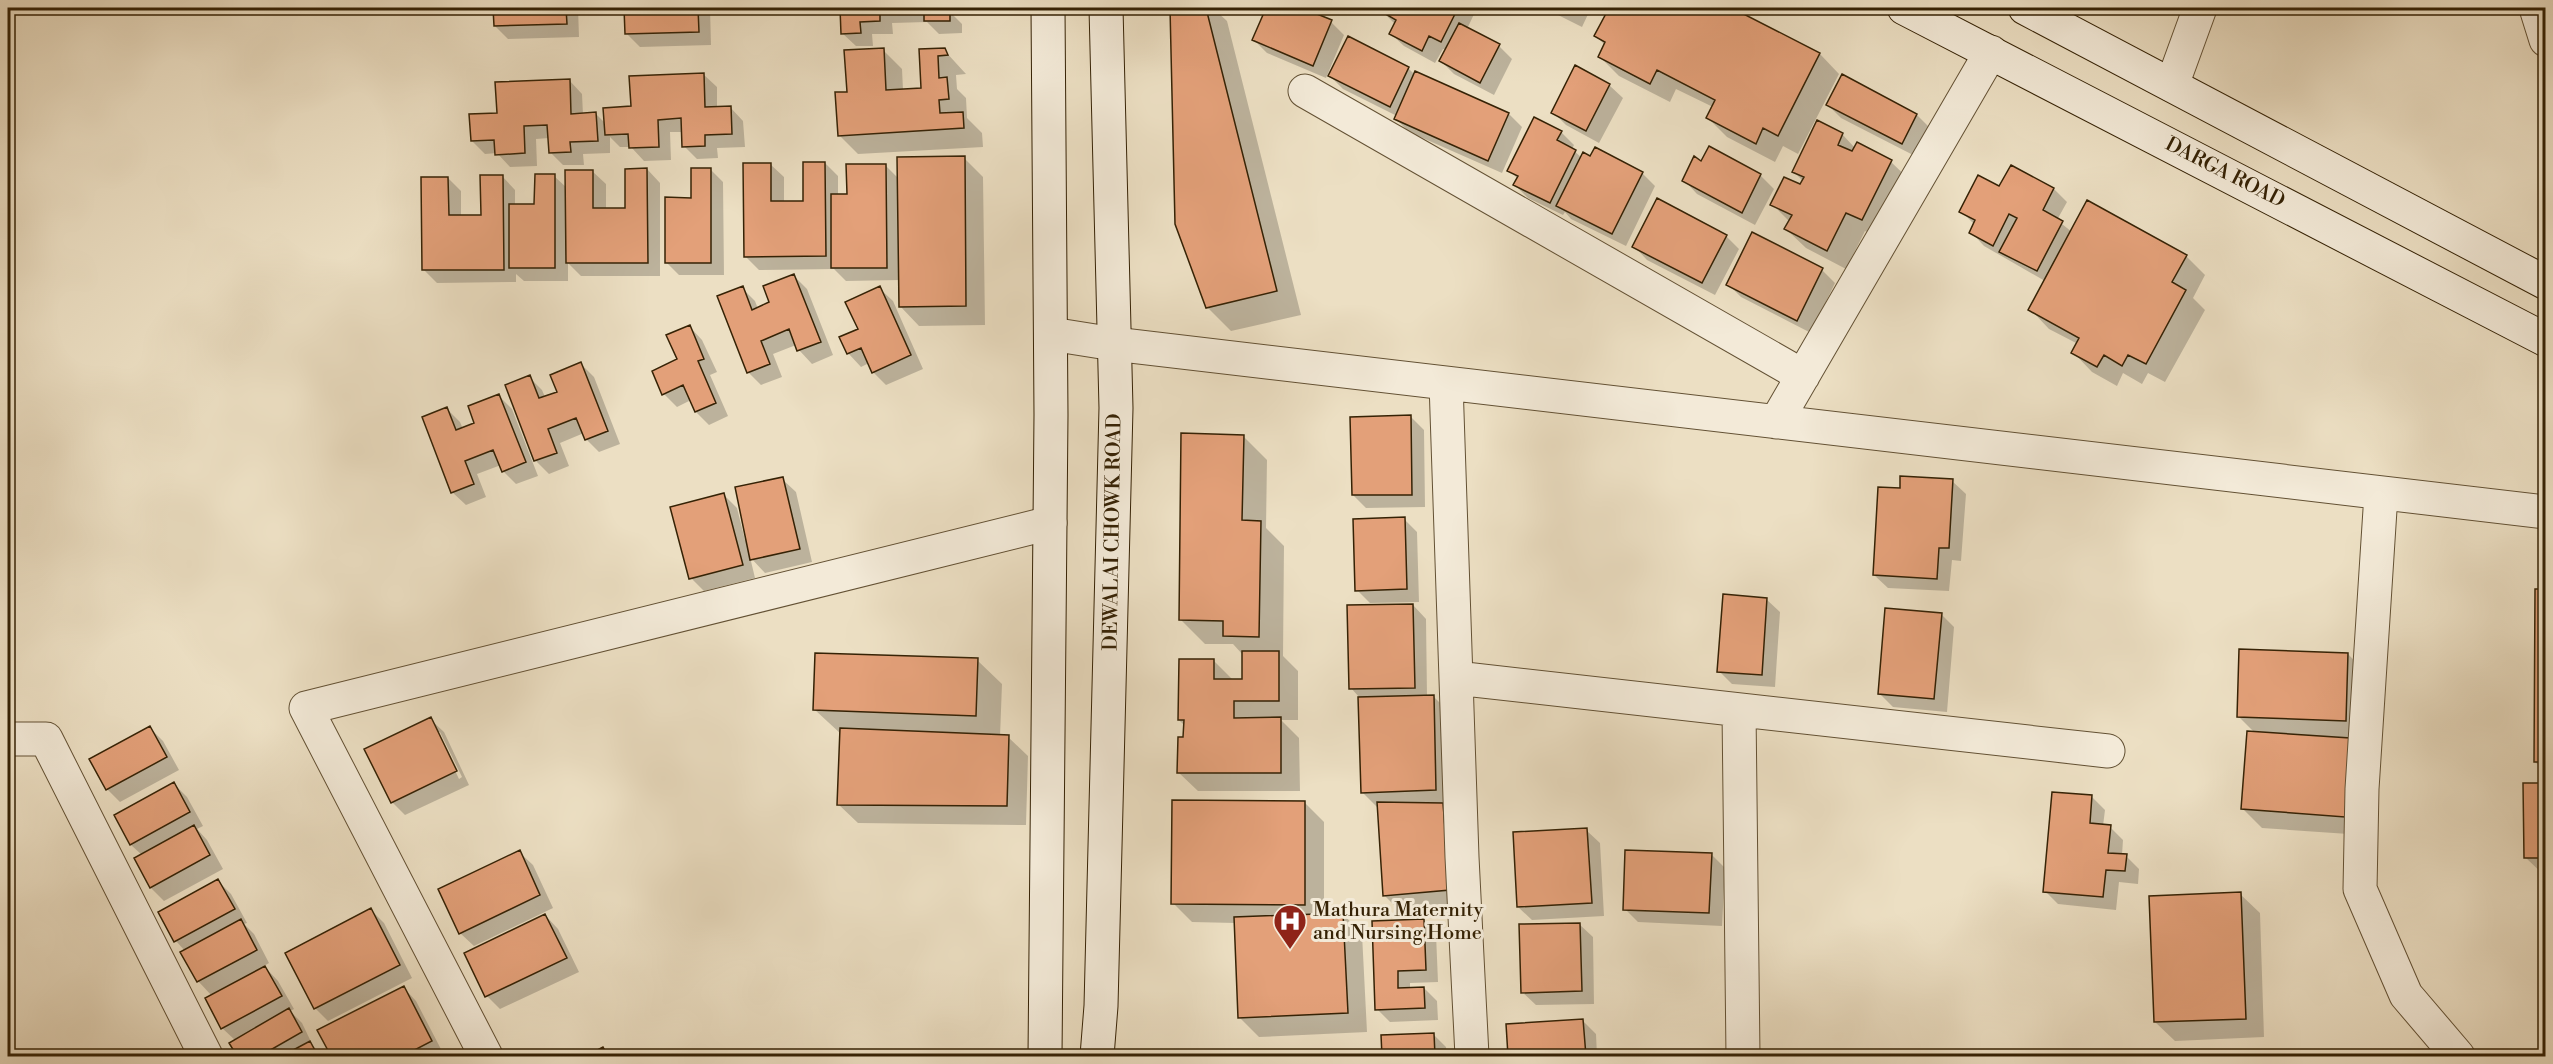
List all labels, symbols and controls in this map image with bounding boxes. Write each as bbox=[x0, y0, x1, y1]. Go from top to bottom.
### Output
street label: DARGA ROAD bbox=[2161, 132, 2289, 214]
street label: DEWALAI CHOWK ROAD bbox=[1098, 413, 1128, 651]
place label: Mathura Maternity and Nursing Home bbox=[1313, 898, 1483, 946]
hospital icon: Mathura Maternity and Nursing Home bbox=[1272, 903, 1308, 950]

